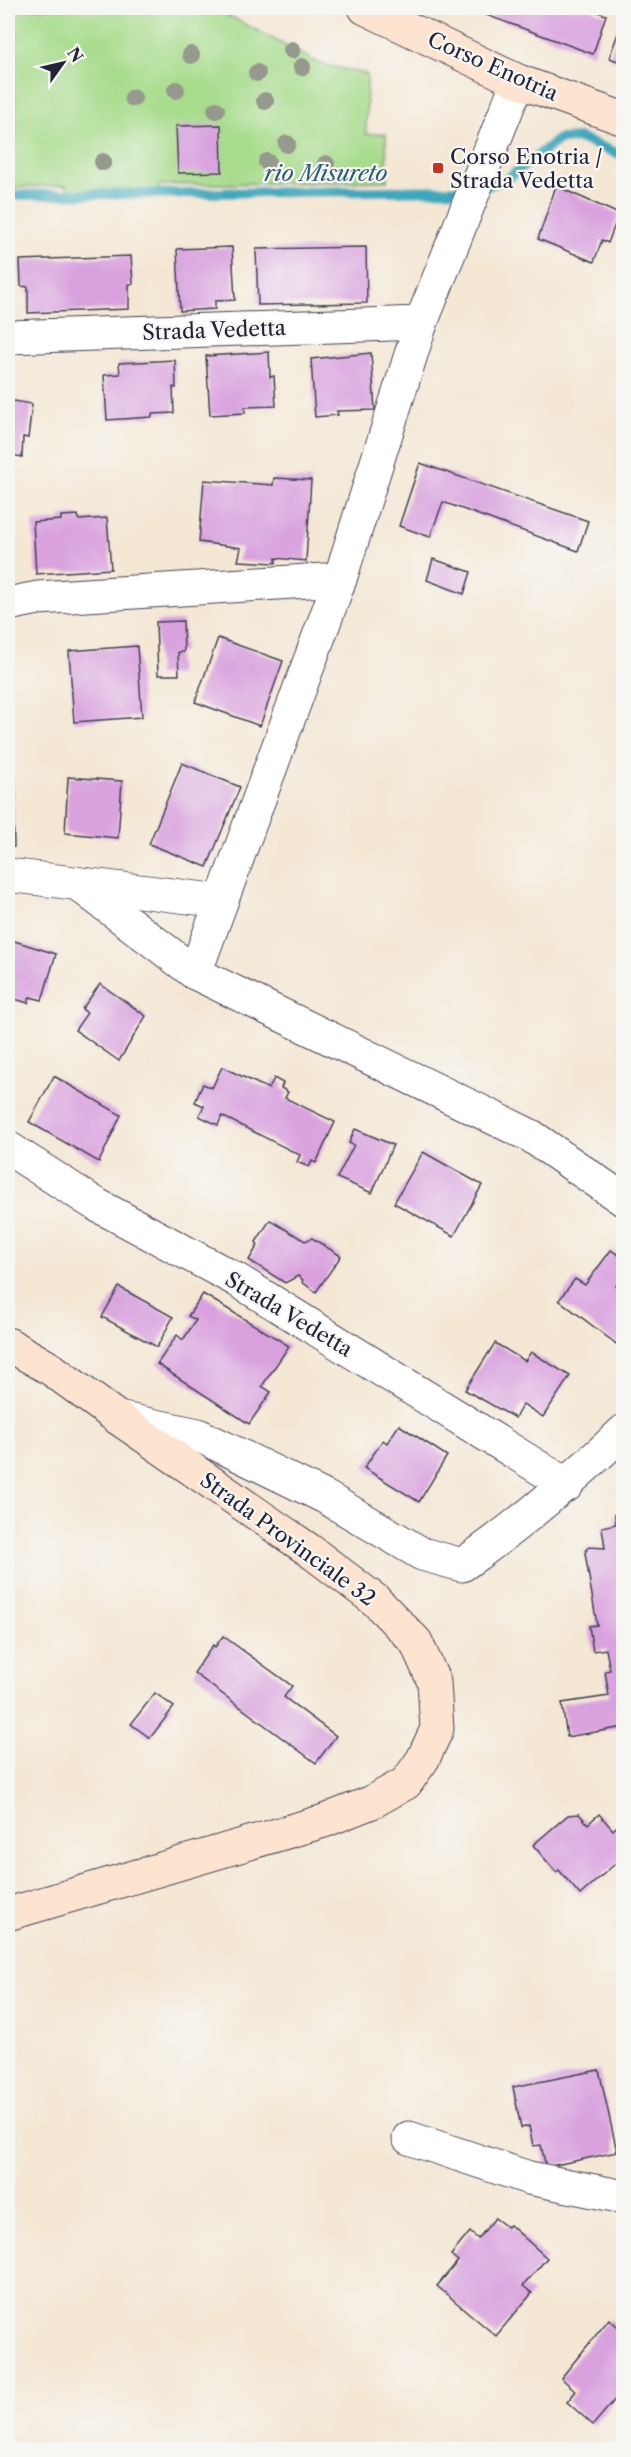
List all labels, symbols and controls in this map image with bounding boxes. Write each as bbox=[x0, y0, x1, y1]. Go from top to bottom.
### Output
street label: Corso Enotria bbox=[424, 26, 563, 106]
north arrow bbox=[33, 33, 93, 93]
text: N bbox=[63, 43, 88, 66]
place label: Corso Enotria / Strada Vedetta bbox=[450, 144, 603, 193]
water label: rio Misureto bbox=[263, 160, 388, 187]
marker: Corso Enotria / Strada Vedetta bbox=[431, 161, 445, 175]
street label: Strada Vedetta bbox=[142, 315, 287, 345]
street label: Strada Vedetta bbox=[221, 1266, 358, 1362]
street label: Strada Provinciale 32 bbox=[196, 1467, 380, 1611]

